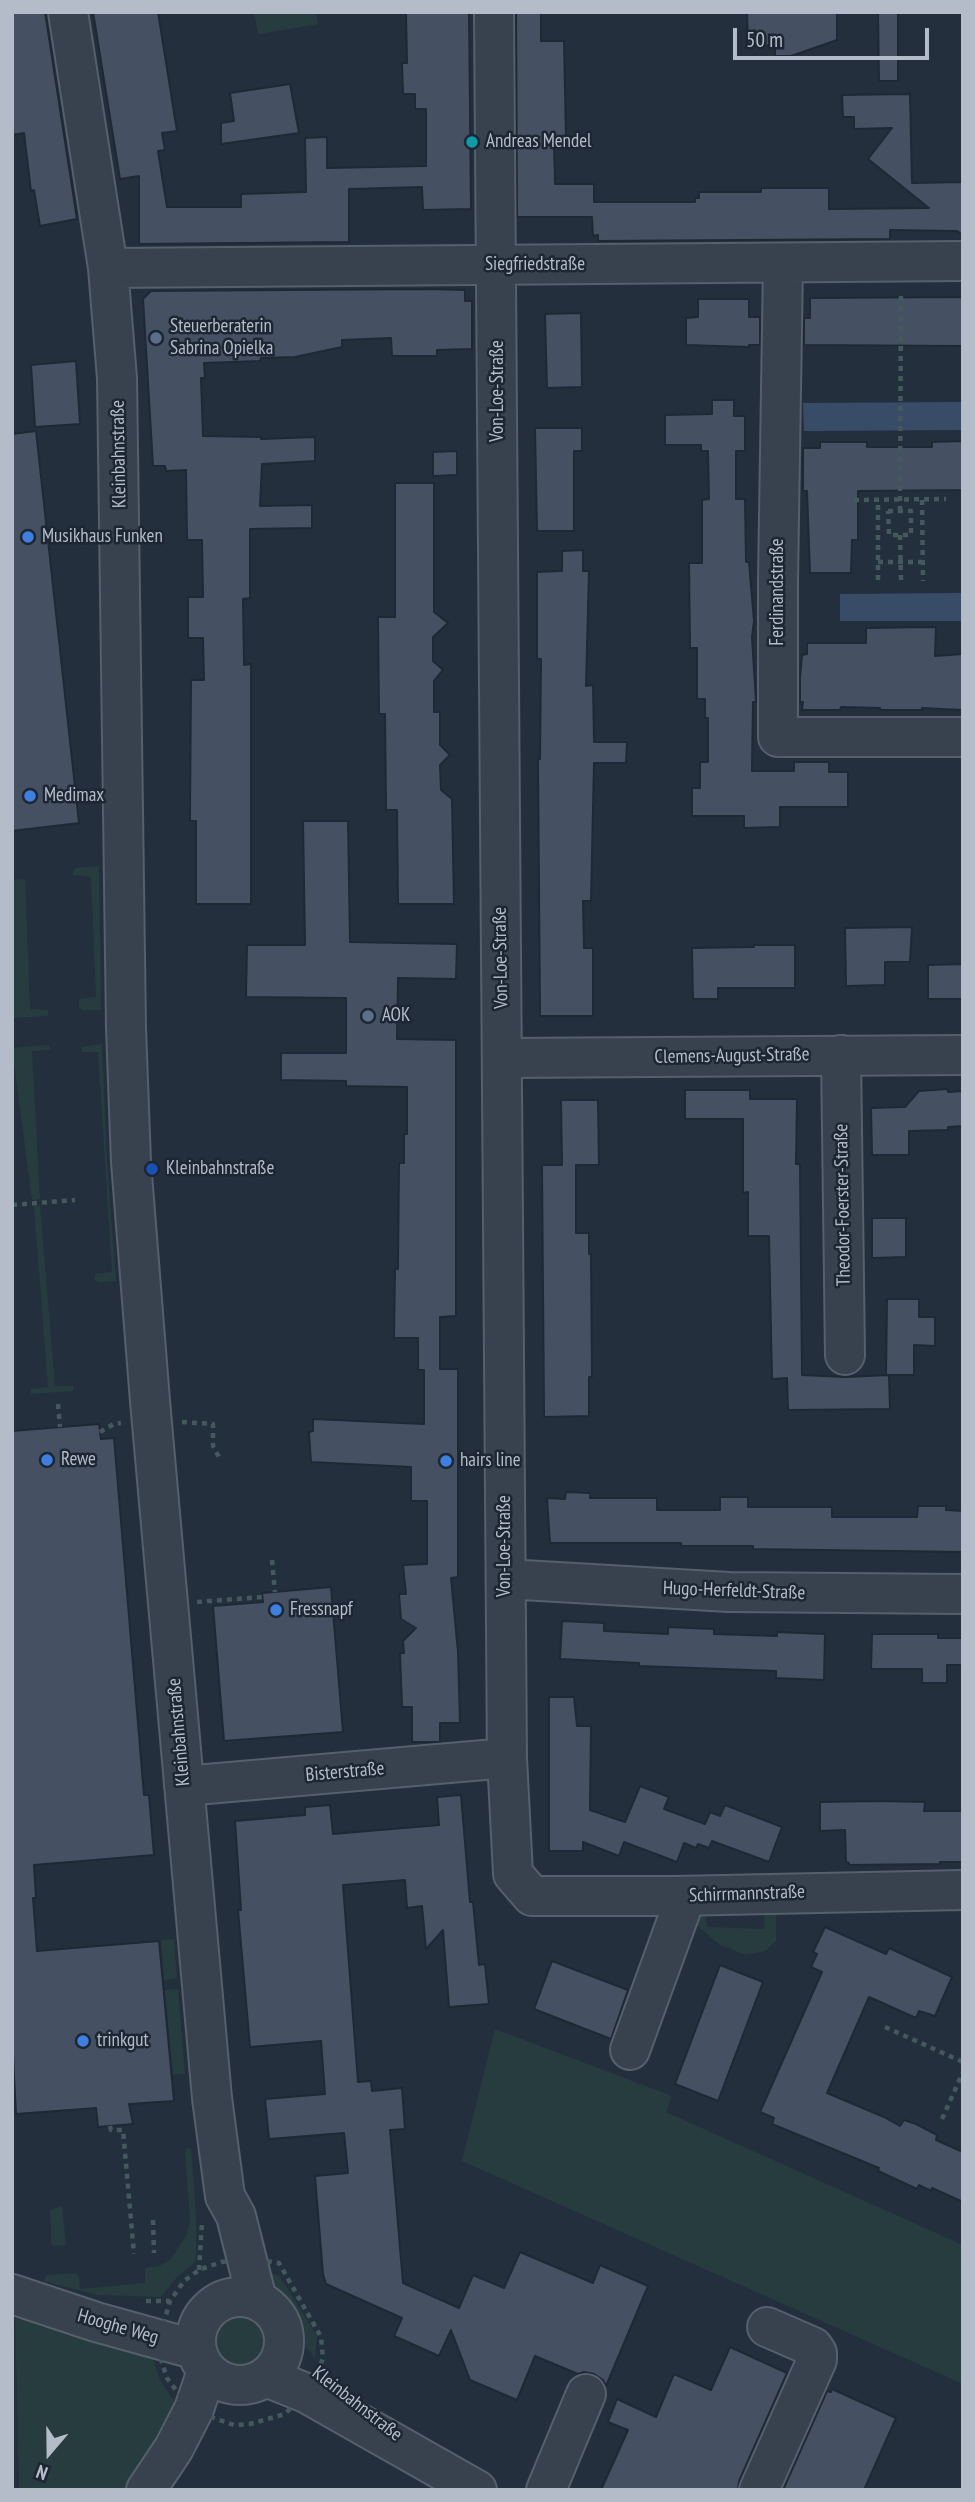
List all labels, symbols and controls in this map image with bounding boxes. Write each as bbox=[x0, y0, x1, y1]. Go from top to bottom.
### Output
scale bar bbox=[737, 14, 933, 58]
text: 50 m bbox=[746, 26, 783, 53]
place label: Andreas Mendel bbox=[486, 131, 591, 153]
marker: Andreas Mendel bbox=[464, 134, 480, 150]
street label: Siegfriedstraße bbox=[485, 254, 585, 276]
place label: Steuerberaterin Sabrina Opielka bbox=[170, 316, 273, 360]
marker: Steuerberaterin Sabrina Opielka bbox=[148, 330, 164, 346]
street label: Von-Loe-Straße bbox=[487, 340, 509, 442]
street label: Kleinbahnstraße bbox=[107, 400, 131, 508]
place label: Musikhaus Funken bbox=[42, 526, 163, 548]
marker: Musikhaus Funken bbox=[20, 529, 36, 545]
street label: Ferdinandstraße bbox=[767, 538, 789, 646]
place label: Medimax bbox=[44, 785, 104, 807]
marker: Medimax bbox=[22, 788, 38, 804]
street label: Von-Loe-Straße bbox=[489, 907, 513, 1009]
place label: AOK bbox=[382, 1005, 410, 1027]
marker: AOK bbox=[360, 1008, 376, 1024]
street label: Clemens-August-Straße bbox=[654, 1043, 810, 1069]
street label: Theodor-Foerster-Straße bbox=[830, 1124, 856, 1286]
place label: Kleinbahnstraße bbox=[166, 1158, 274, 1180]
marker: Kleinbahnstraße bbox=[144, 1161, 160, 1177]
place label: Rewe bbox=[61, 1449, 96, 1471]
place label: hairs line bbox=[460, 1450, 520, 1472]
marker: Rewe bbox=[39, 1452, 55, 1468]
marker: hairs line bbox=[438, 1453, 454, 1469]
street label: Von-Loe-Straße bbox=[494, 1495, 516, 1597]
street label: Hugo-Herfeldt-Straße bbox=[662, 1577, 806, 1605]
place label: Fressnapf bbox=[290, 1599, 353, 1621]
marker: Fressnapf bbox=[268, 1602, 284, 1618]
street label: Kleinbahnstraße bbox=[163, 1677, 195, 1787]
street label: Bisterstraße bbox=[305, 1757, 385, 1787]
street label: Schirrmannstraße bbox=[689, 1881, 805, 1907]
place label: trinkgut bbox=[97, 2030, 149, 2052]
marker: trinkgut bbox=[75, 2033, 91, 2049]
street label: Hooghe Weg bbox=[75, 2305, 161, 2349]
street label: Kleinbahnstraße bbox=[307, 2362, 407, 2446]
north arrow bbox=[14, 2418, 84, 2488]
text: N bbox=[33, 2460, 51, 2486]

